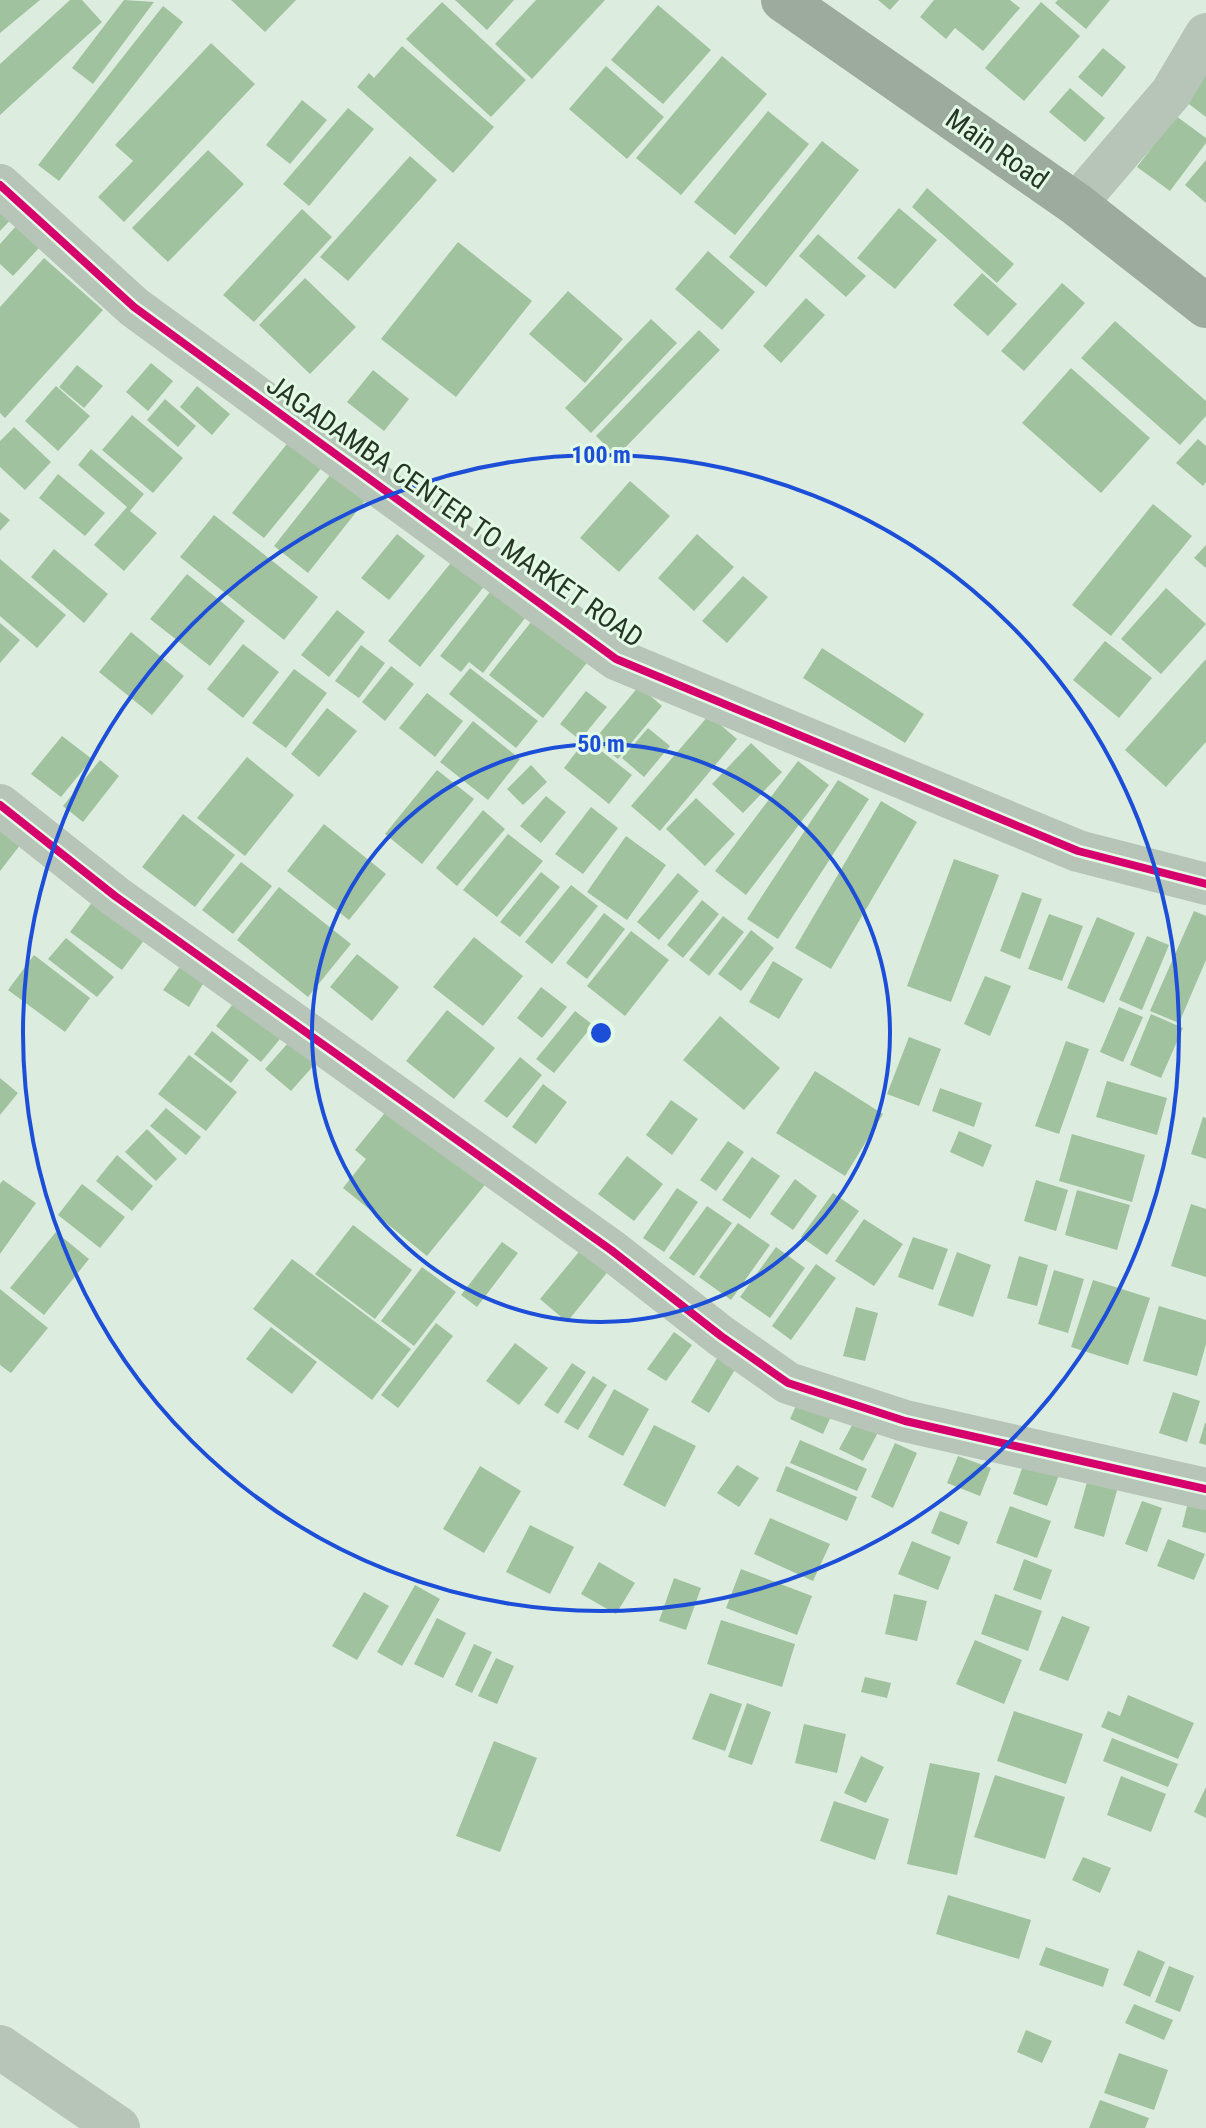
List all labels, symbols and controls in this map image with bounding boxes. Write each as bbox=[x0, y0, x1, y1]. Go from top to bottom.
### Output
street label: Main Road bbox=[940, 102, 1054, 196]
street label: JAGADAMBA CENTER TO MARKET ROAD bbox=[260, 368, 650, 654]
text: 100 m bbox=[571, 441, 631, 469]
text: 50 m bbox=[577, 730, 625, 758]
centre of rings bbox=[587, 1019, 615, 1047]

